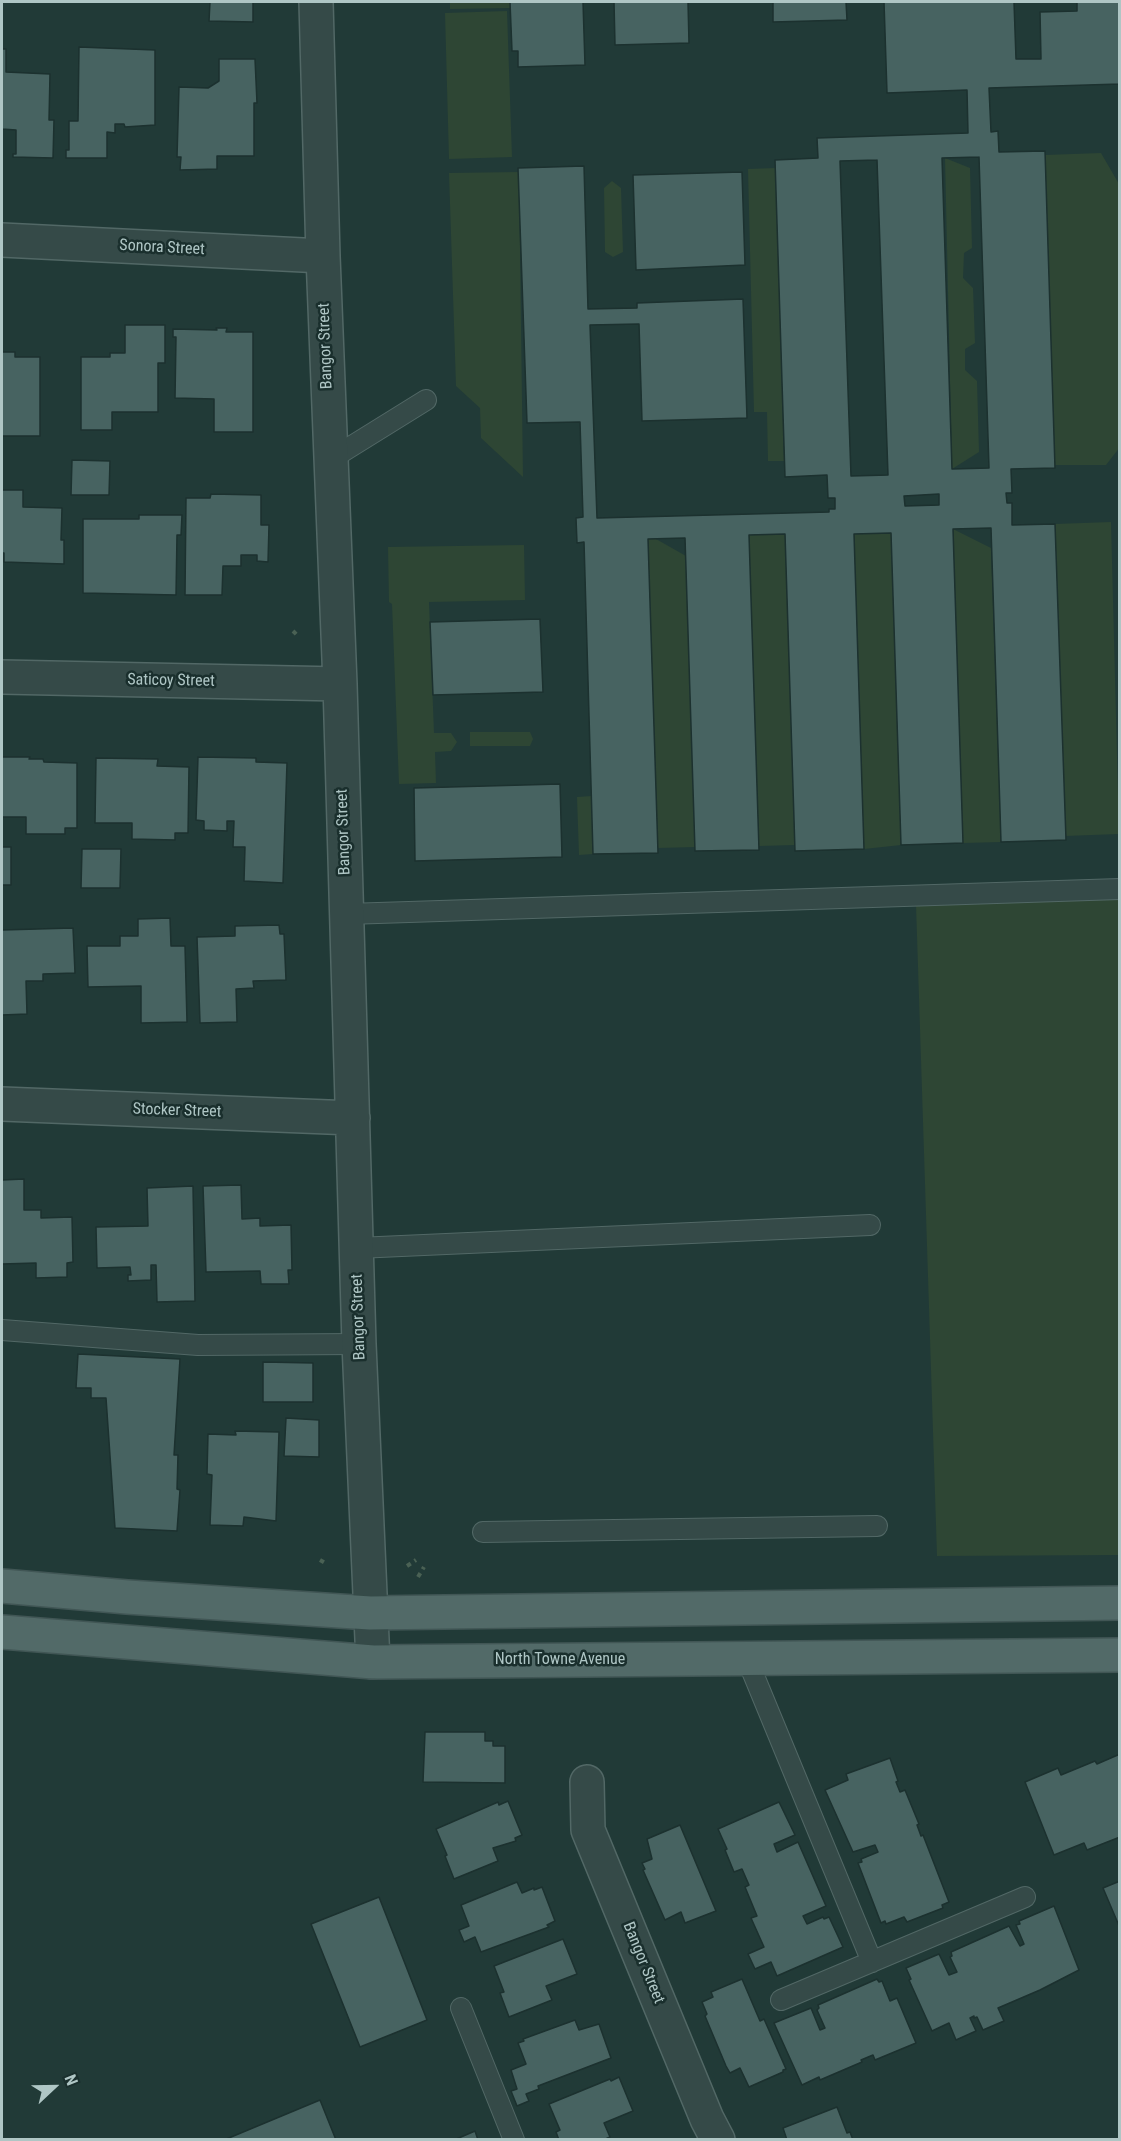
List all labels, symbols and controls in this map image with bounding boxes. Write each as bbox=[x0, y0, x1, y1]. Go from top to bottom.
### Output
street label: Sonora Street bbox=[119, 236, 205, 260]
street label: Bangor Street bbox=[315, 303, 337, 389]
street label: Saticoy Street bbox=[127, 671, 215, 691]
street label: Bangor Street bbox=[333, 789, 355, 875]
street label: Stocker Street bbox=[132, 1100, 222, 1122]
street label: Bangor Street bbox=[348, 1274, 370, 1360]
street label: North Towne Avenue bbox=[495, 1650, 625, 1670]
street label: Bangor Street bbox=[618, 1919, 668, 2007]
north arrow bbox=[24, 2057, 84, 2117]
text: N bbox=[61, 2072, 82, 2088]

